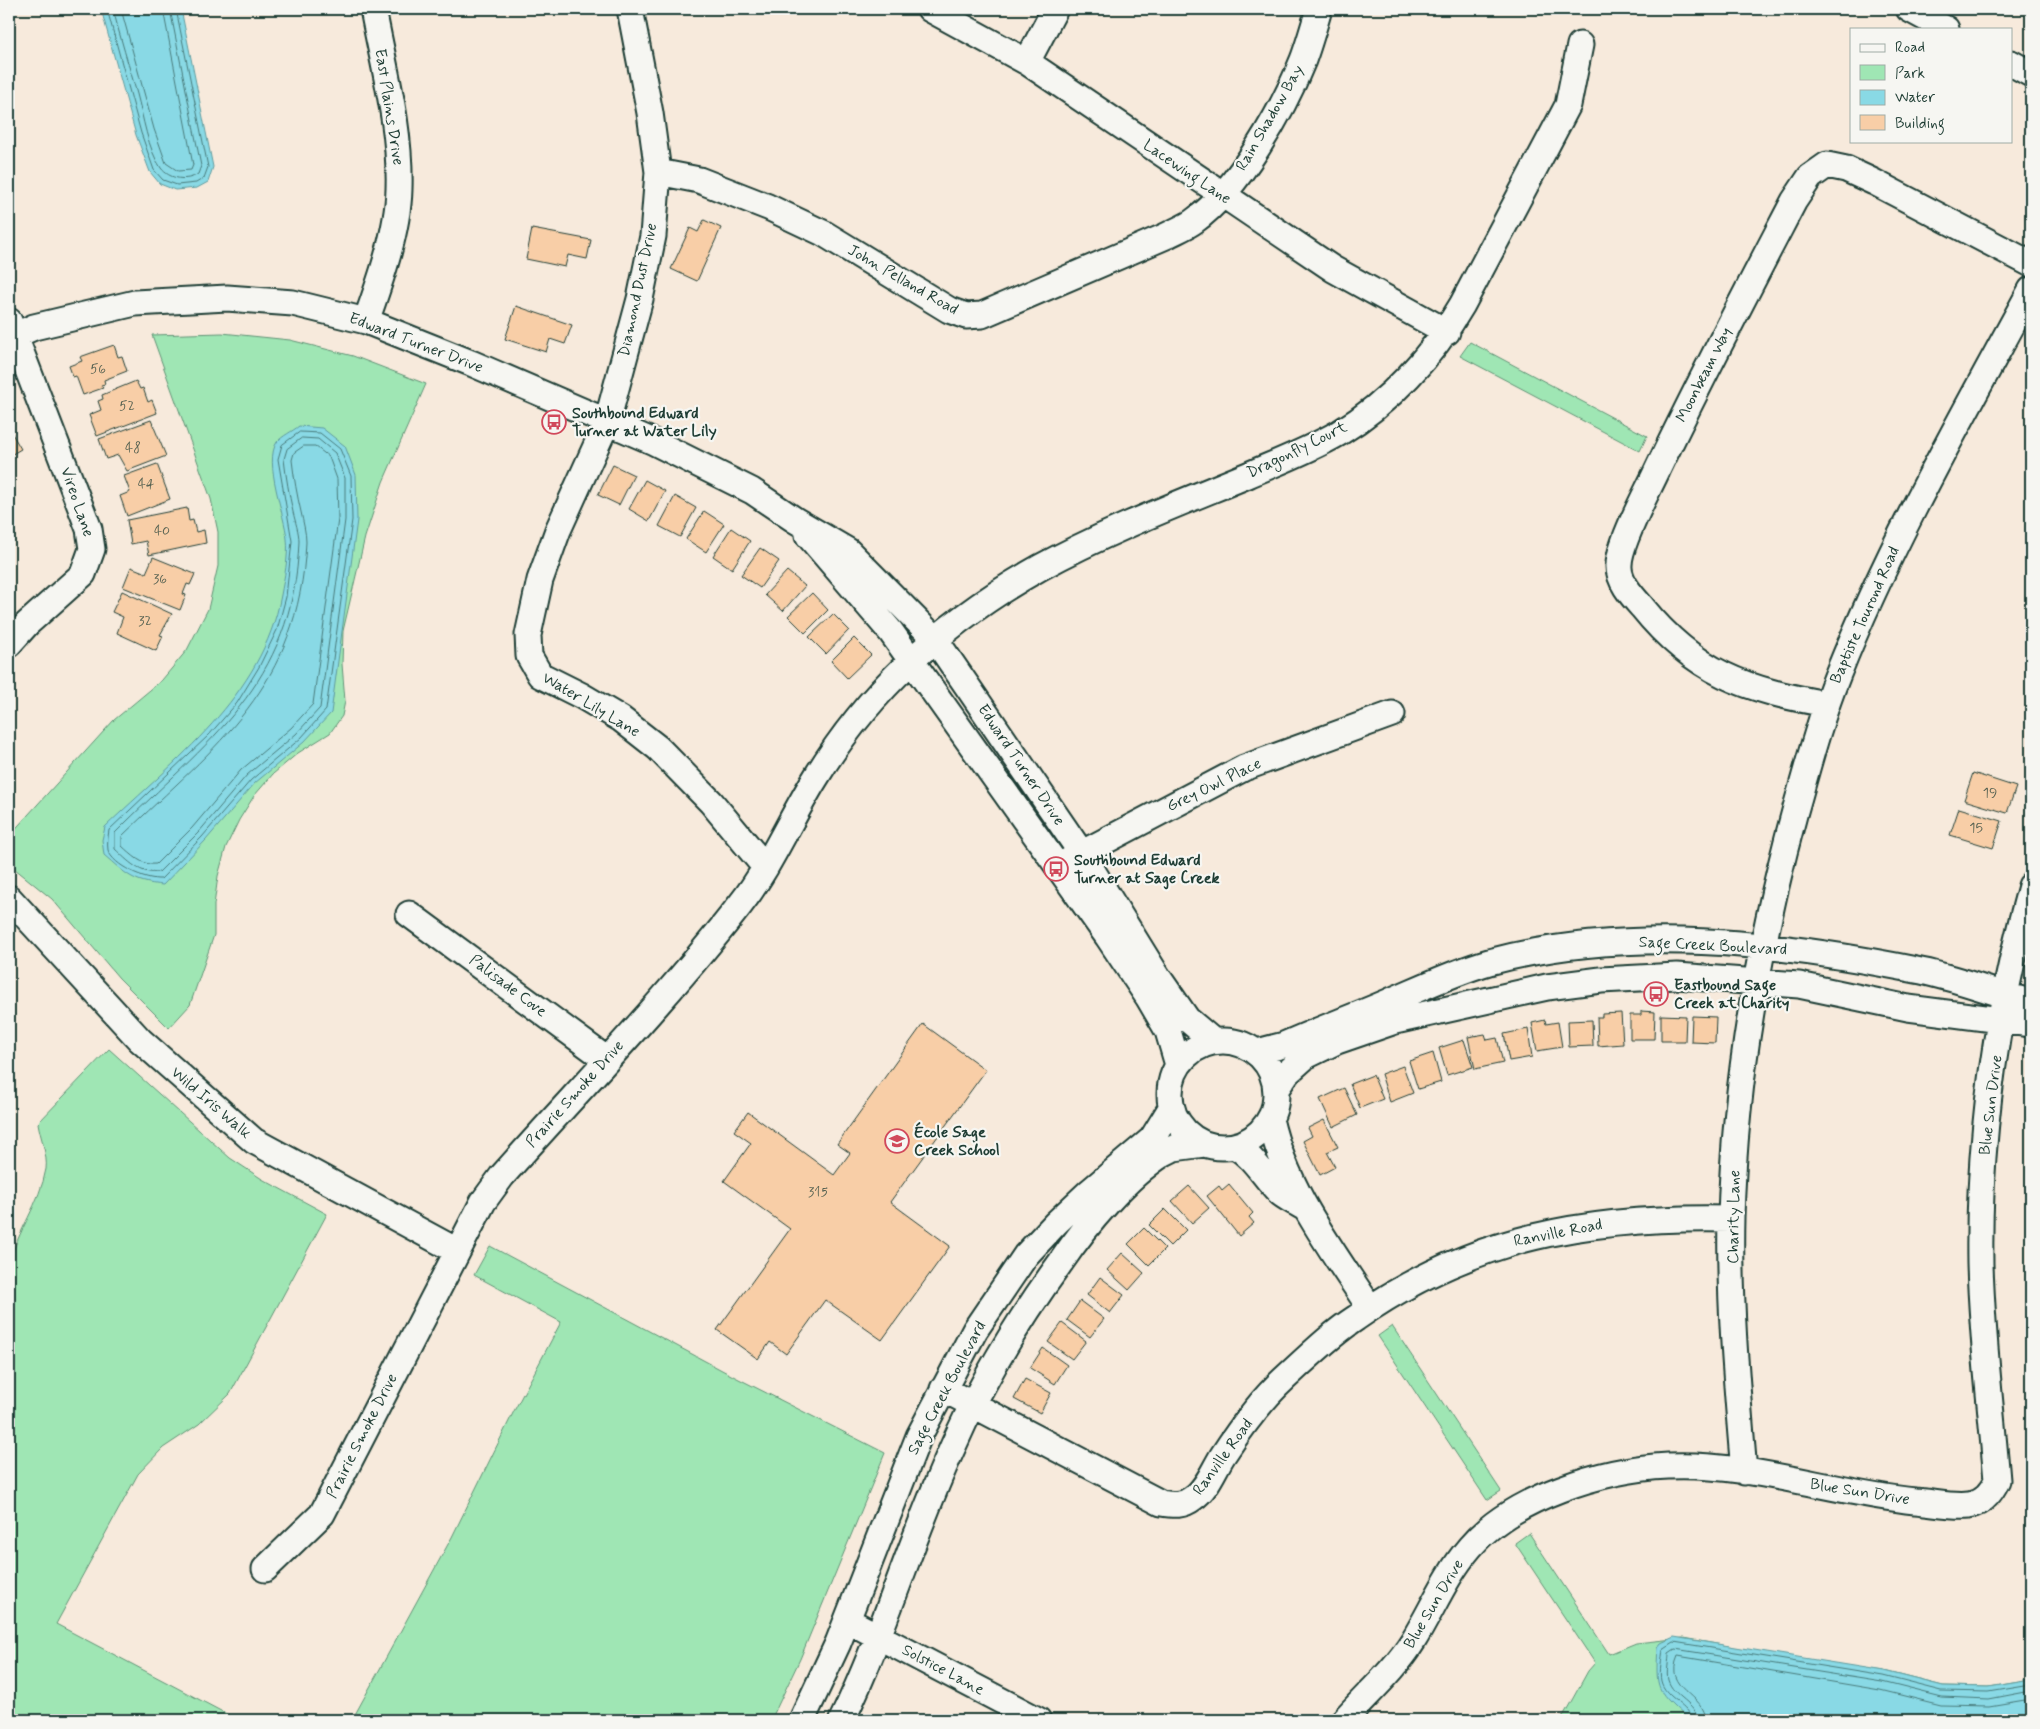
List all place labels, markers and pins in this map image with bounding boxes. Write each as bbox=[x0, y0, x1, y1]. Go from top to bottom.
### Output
place label: Southbound Edward Turner at Water Lily bbox=[572, 403, 717, 442]
bus stop icon: Southbound Edward Turner at Water Lily bbox=[541, 409, 567, 435]
place label: Southbound Edward Turner at Sage Creek bbox=[1074, 850, 1220, 890]
bus stop icon: Southbound Edward Turner at Sage Creek bbox=[1043, 856, 1069, 882]
place label: Eastbound Sage Creek at Charity bbox=[1674, 975, 1789, 1014]
bus stop icon: Eastbound Sage Creek at Charity bbox=[1643, 981, 1669, 1007]
place label: École Sage Creek School bbox=[914, 1121, 1000, 1161]
school or university icon: École Sage Creek School bbox=[884, 1128, 910, 1154]

